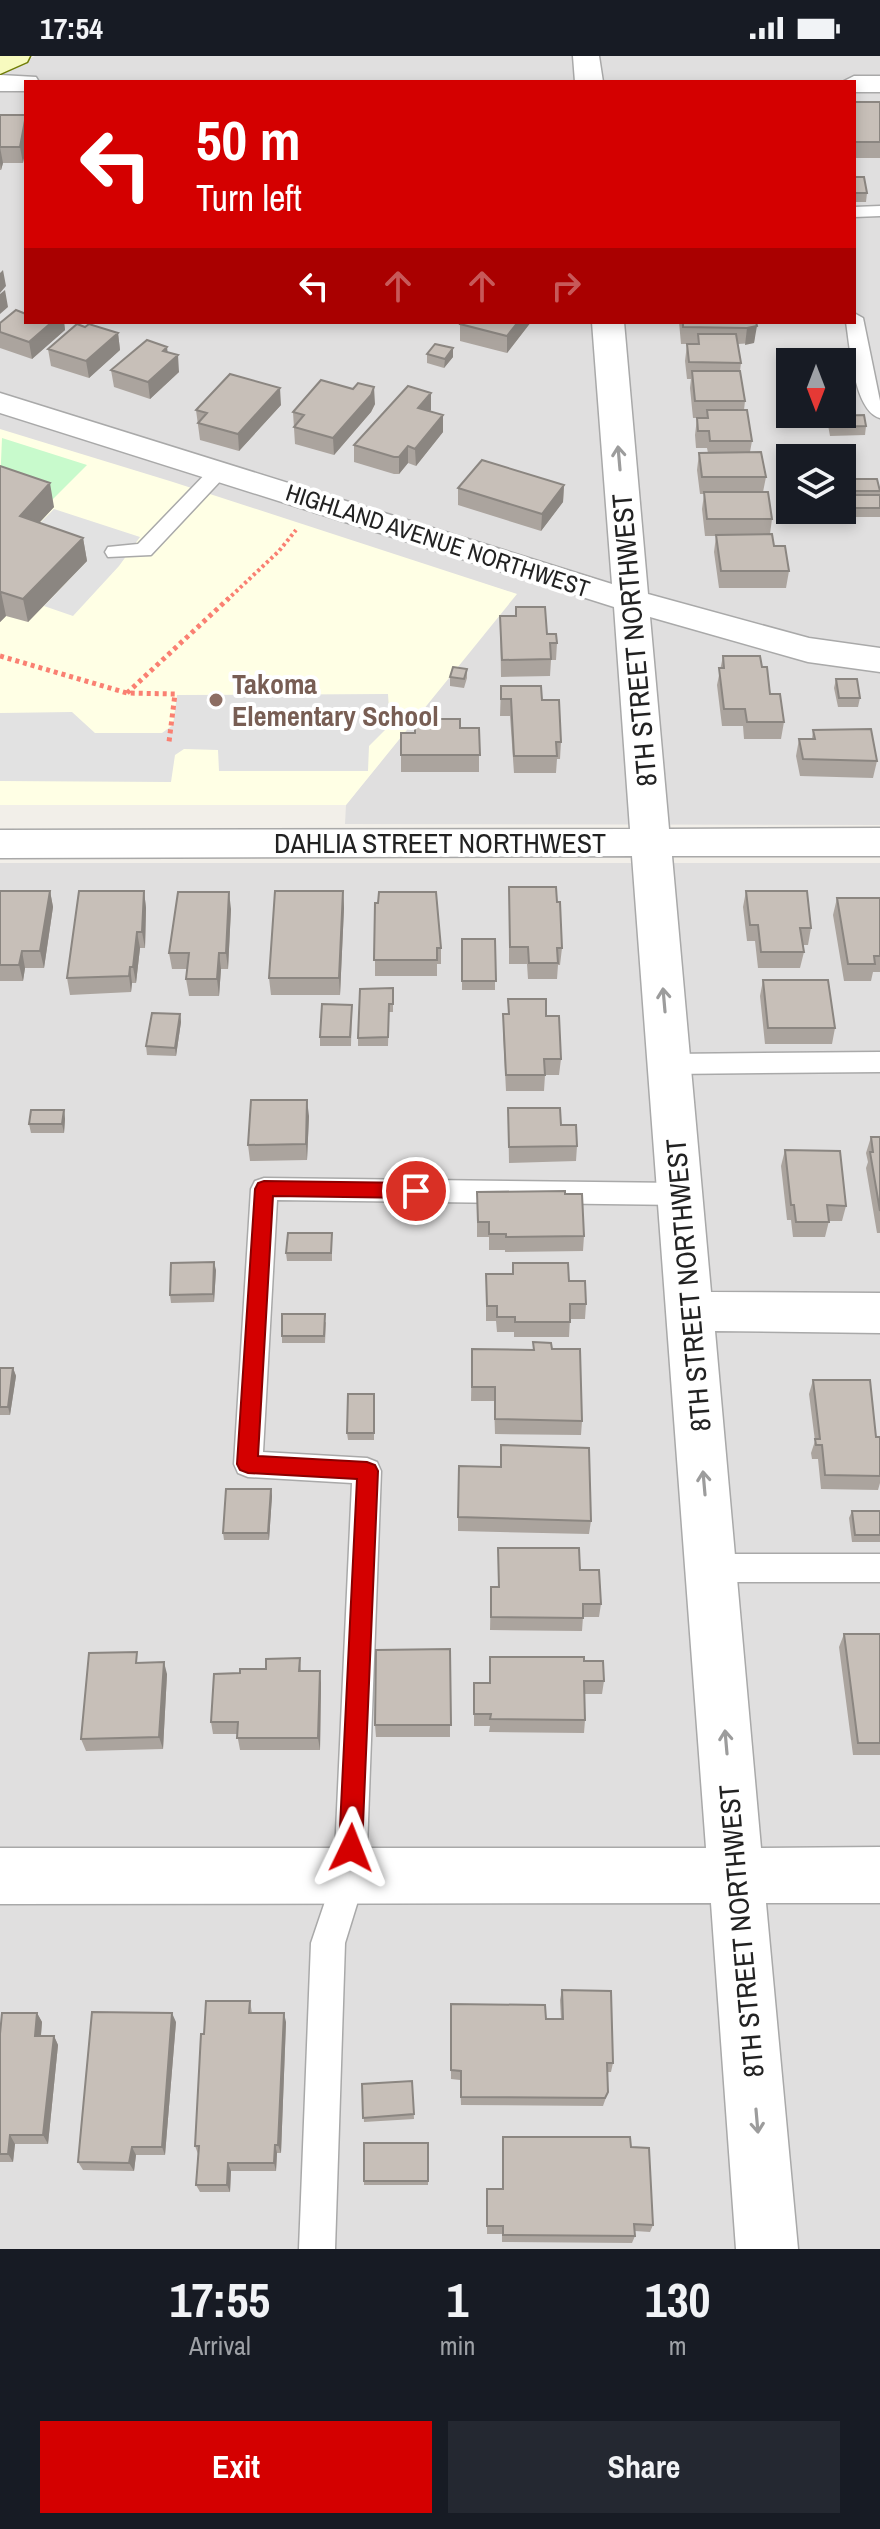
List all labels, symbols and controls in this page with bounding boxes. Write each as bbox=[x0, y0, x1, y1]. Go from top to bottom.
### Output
text: 17:54 bbox=[40, 8, 103, 48]
text: 50 m bbox=[196, 102, 301, 177]
icon: left bbox=[64, 112, 168, 216]
text: Turn left bbox=[196, 174, 302, 222]
icon: left bbox=[292, 264, 336, 308]
icon: ahead bbox=[376, 264, 420, 308]
icon: ahead bbox=[460, 264, 504, 308]
icon: right bbox=[544, 264, 588, 308]
north arrow bbox=[776, 348, 856, 428]
map controls bbox=[776, 348, 856, 524]
button: layers bbox=[776, 444, 856, 524]
one-way arrow bbox=[611, 445, 626, 472]
street label: HIGHLAND AVENUE NORTHWEST bbox=[282, 476, 594, 604]
street label: 8TH STREET NORTHWEST bbox=[602, 492, 666, 788]
place label: Takoma Elementary School bbox=[232, 665, 439, 735]
marker: Takoma Elementary School bbox=[207, 691, 225, 709]
street label: DAHLIA STREET NORTHWEST bbox=[274, 824, 606, 862]
one-way arrow bbox=[656, 987, 671, 1014]
street label: 8TH STREET NORTHWEST bbox=[656, 1137, 720, 1433]
pin bbox=[382, 1157, 450, 1225]
icon: arrive bbox=[394, 1169, 438, 1213]
one-way arrow bbox=[696, 1470, 711, 1497]
one-way arrow bbox=[718, 1729, 733, 1756]
street label: 8TH STREET NORTHWEST bbox=[709, 1783, 773, 2079]
position arrow bbox=[309, 1806, 393, 1890]
one-way arrow bbox=[750, 2107, 765, 2133]
text: 17:55 bbox=[170, 2267, 270, 2332]
text: 1 bbox=[447, 2267, 468, 2332]
text: 130 bbox=[645, 2267, 710, 2332]
text: Arrival bbox=[189, 2328, 251, 2363]
text: min bbox=[440, 2328, 475, 2363]
text: m bbox=[669, 2328, 687, 2363]
button: Exit bbox=[40, 2421, 432, 2513]
button: Share bbox=[448, 2421, 840, 2513]

